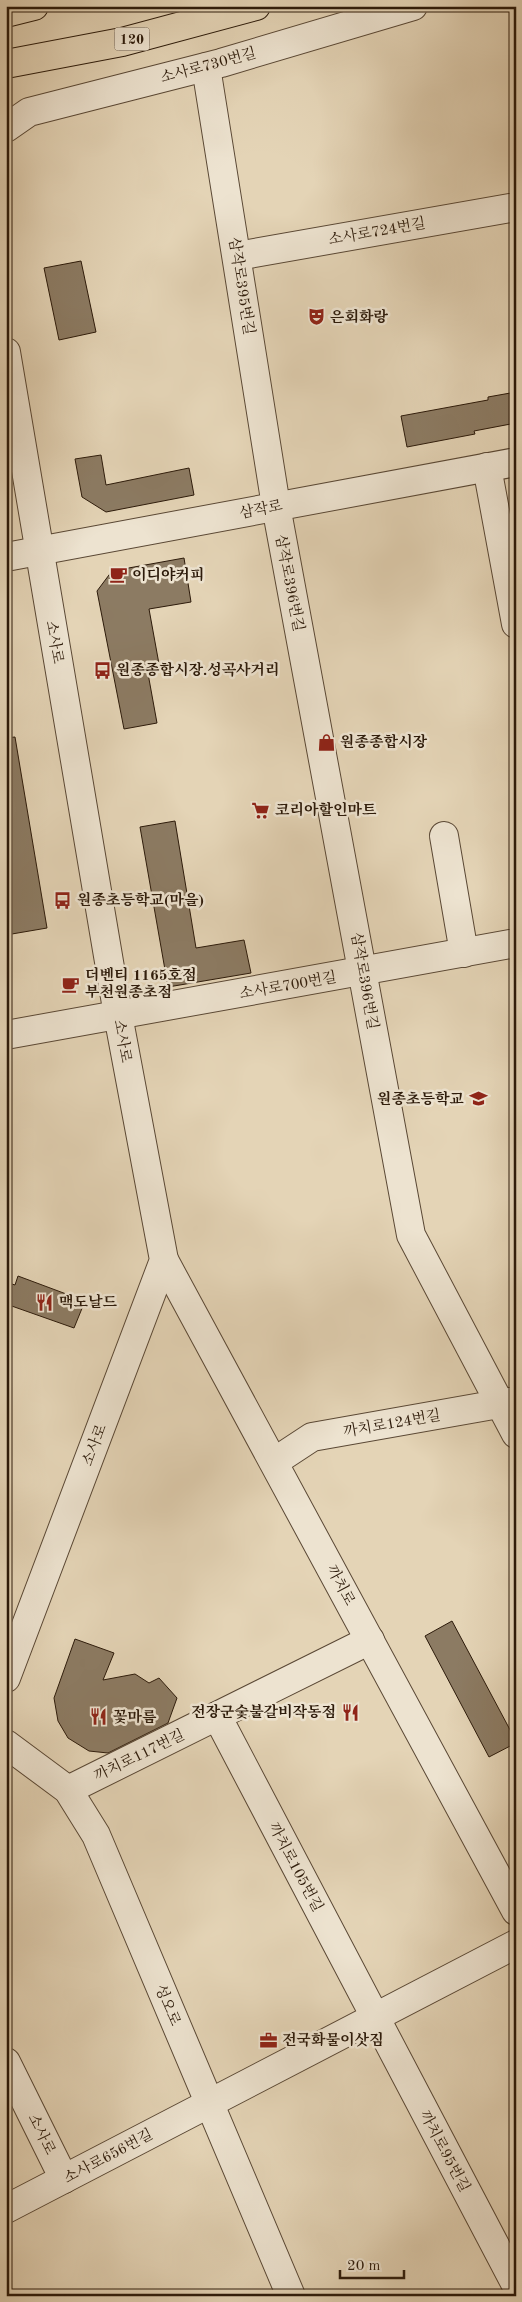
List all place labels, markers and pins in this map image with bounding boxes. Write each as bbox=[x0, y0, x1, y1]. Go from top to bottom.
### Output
theatre icon: 은회화랑 bbox=[306, 307, 326, 327]
place label: 은회화랑 bbox=[330, 308, 388, 326]
cafe icon: 이디야커피 bbox=[108, 565, 128, 585]
place label: 이디야커피 bbox=[132, 566, 204, 584]
bus stop icon: 원종종합시장.성곡사거리 bbox=[92, 660, 112, 680]
place label: 원종종합시장.성곡사거리 bbox=[116, 661, 280, 679]
shop icon: 원종종합시장 bbox=[316, 732, 336, 752]
place label: 원종종합시장 bbox=[340, 733, 427, 751]
supermarket icon: 코리아할인마트 bbox=[251, 800, 271, 820]
place label: 코리아할인마트 bbox=[275, 801, 377, 819]
bus stop icon: 원종초등학교(마을) bbox=[53, 890, 73, 910]
place label: 원종초등학교(마을) bbox=[77, 891, 204, 909]
place label: 더벤티 1165호점 부천원종초점 bbox=[85, 966, 196, 1001]
cafe icon: 더벤티 1165호점 부천원종초점 bbox=[61, 974, 81, 994]
school or university icon: 원종초등학교 bbox=[468, 1089, 488, 1109]
place label: 원종초등학교 bbox=[377, 1090, 464, 1108]
restaurant icon: 맥도날드 bbox=[35, 1292, 55, 1312]
place label: 맥도날드 bbox=[59, 1293, 117, 1311]
restaurant icon: 전장군숯불갈비작동점 bbox=[340, 1702, 360, 1722]
place label: 전장군숯불갈비작동점 bbox=[191, 1703, 336, 1721]
restaurant icon: 꽃마름 bbox=[89, 1707, 109, 1727]
place label: 꽃마름 bbox=[113, 1708, 157, 1726]
office icon: 전국화물이삿짐 bbox=[258, 2030, 278, 2050]
place label: 전국화물이삿짐 bbox=[282, 2031, 383, 2049]

